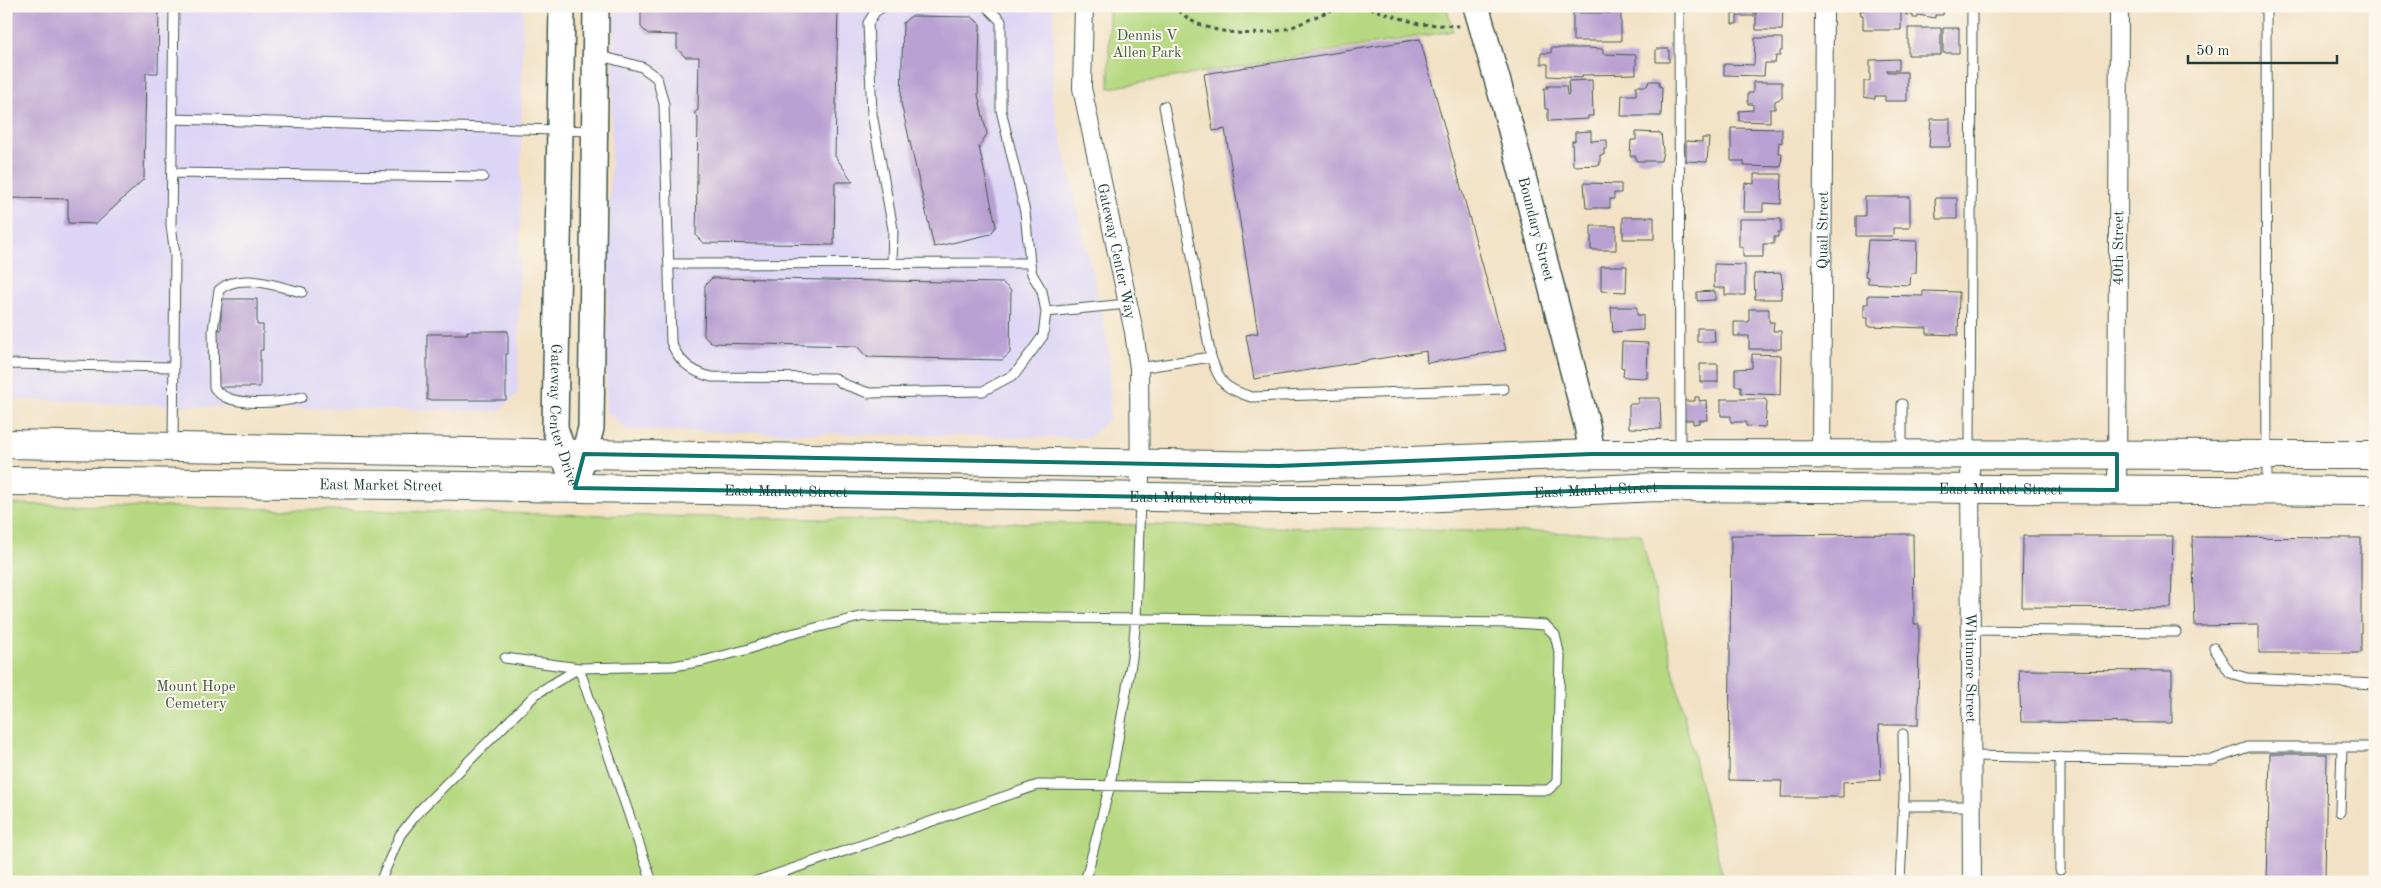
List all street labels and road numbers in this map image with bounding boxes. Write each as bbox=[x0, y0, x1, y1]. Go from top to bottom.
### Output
street label: Boundary Street bbox=[1514, 175, 1556, 283]
street label: Gateway Center Way bbox=[1094, 182, 1137, 321]
street label: Quail Street bbox=[1816, 191, 1832, 269]
street label: 40th Street bbox=[2112, 211, 2127, 285]
street label: Gateway Center Drive bbox=[546, 344, 580, 488]
street label: East Market Street bbox=[319, 478, 443, 495]
street label: East Market Street bbox=[1533, 481, 1658, 502]
street label: East Market Street bbox=[1939, 483, 2063, 498]
street label: East Market Street bbox=[724, 484, 848, 501]
street label: East Market Street bbox=[1129, 491, 1253, 508]
street label: Whitmore Street bbox=[1962, 613, 1977, 723]

